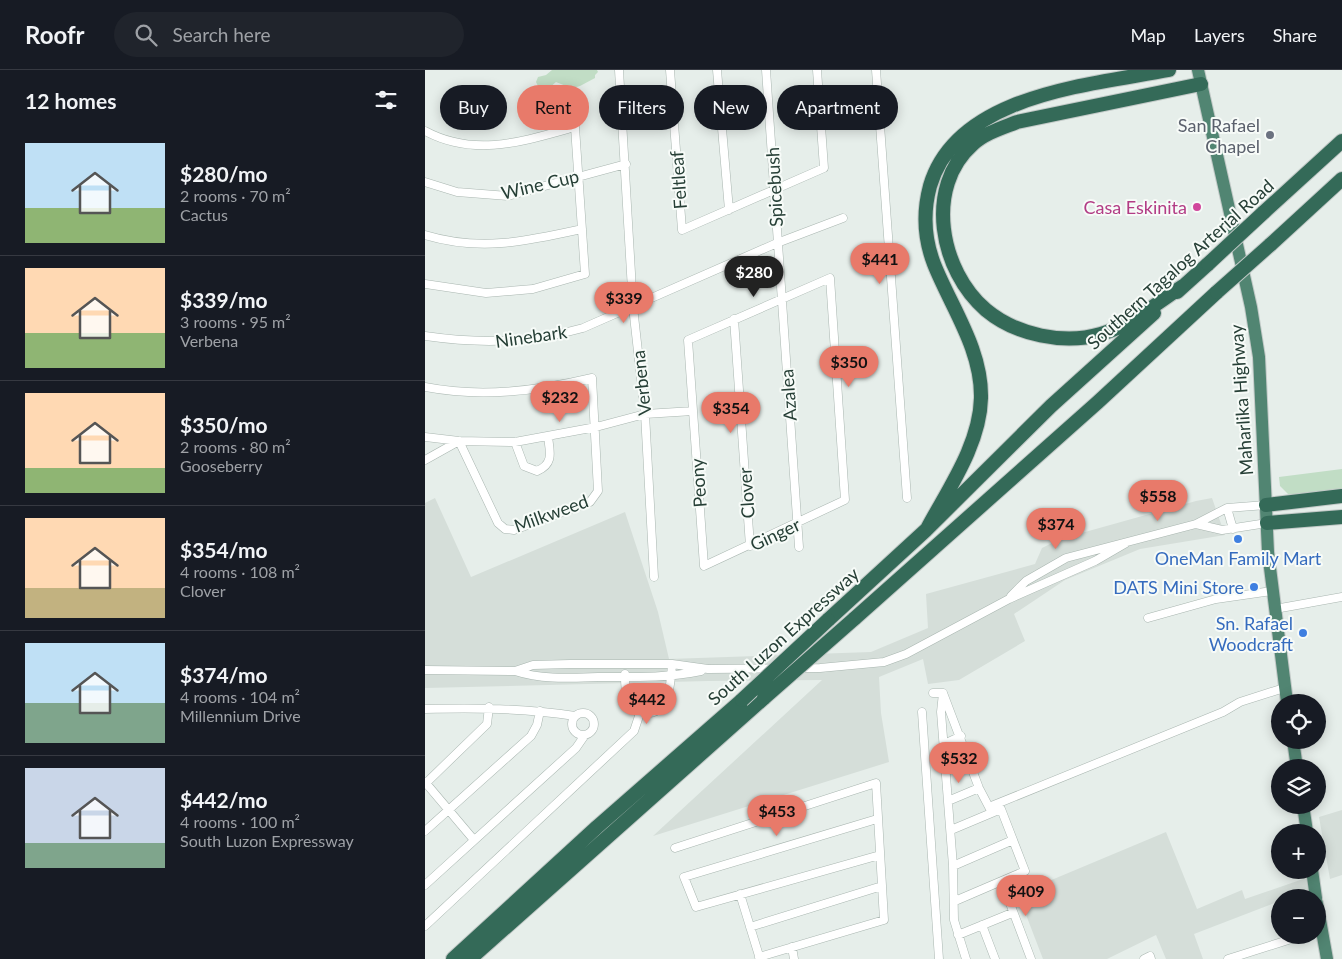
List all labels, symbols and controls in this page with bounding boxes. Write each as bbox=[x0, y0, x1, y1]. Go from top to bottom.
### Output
search box bbox=[114, 12, 464, 57]
text: Roofr bbox=[25, 20, 84, 49]
icon: search bbox=[132, 21, 160, 49]
text: Search here bbox=[172, 23, 270, 46]
text: Map bbox=[1130, 24, 1166, 46]
text: Layers bbox=[1194, 24, 1245, 46]
text: Share bbox=[1273, 24, 1317, 46]
chip: Buy bbox=[440, 85, 507, 130]
chip: Rent bbox=[517, 85, 589, 130]
chip: Filters bbox=[599, 85, 684, 130]
chip: New bbox=[694, 85, 767, 130]
chip: Apartment bbox=[777, 85, 898, 130]
icon: filters bbox=[372, 86, 400, 114]
text: 12 homes bbox=[25, 88, 116, 113]
place label: San Rafael Chapel bbox=[1178, 114, 1260, 157]
marker: San Rafael Chapel bbox=[1264, 129, 1276, 141]
street label: Spicebush bbox=[761, 147, 787, 227]
street label: Feltleaf bbox=[665, 149, 691, 210]
text: $280/mo bbox=[180, 161, 268, 186]
icon: home bbox=[65, 163, 125, 223]
street label: Wine Cup bbox=[499, 164, 581, 204]
street label: Southern Tagalog Arterial Road bbox=[1082, 174, 1278, 354]
text: 2 rooms · 70 m² bbox=[180, 186, 291, 205]
place label: Casa Eskinita bbox=[1083, 196, 1187, 218]
marker: Casa Eskinita bbox=[1191, 201, 1203, 213]
text: Cactus bbox=[180, 205, 228, 224]
pin: $441 bbox=[850, 242, 910, 285]
text: $441 bbox=[861, 249, 899, 268]
pin: $280 bbox=[724, 256, 784, 298]
text: $280 bbox=[735, 262, 773, 281]
pin: $339 bbox=[594, 282, 654, 324]
text: $339/mo bbox=[180, 287, 268, 312]
icon: home bbox=[65, 288, 125, 348]
text: $339 bbox=[605, 288, 643, 307]
text: 3 rooms · 95 m² bbox=[180, 312, 291, 331]
street label: Ninebark bbox=[494, 320, 569, 352]
street label: Maharlika Highway bbox=[1225, 323, 1257, 476]
text: Verbena bbox=[180, 331, 238, 350]
pin: $350 bbox=[819, 346, 879, 388]
street label: Verbena bbox=[627, 349, 655, 417]
text: $350 bbox=[830, 352, 868, 371]
street label: Azalea bbox=[775, 368, 801, 422]
pin: $232 bbox=[530, 380, 590, 423]
text: $232 bbox=[541, 387, 579, 406]
pin: $354 bbox=[701, 392, 761, 434]
text: $354 bbox=[712, 398, 750, 417]
text: $350/mo bbox=[180, 412, 268, 437]
icon: home bbox=[65, 413, 125, 473]
text: 2 rooms · 80 m² bbox=[180, 437, 291, 456]
text: Gooseberry bbox=[180, 456, 262, 475]
street label: Peony bbox=[685, 457, 711, 508]
street label: Clover bbox=[733, 466, 759, 519]
pin: $558 bbox=[1128, 480, 1188, 522]
text: $558 bbox=[1139, 486, 1177, 505]
street label: Milkweed bbox=[511, 489, 591, 537]
pin: $374 bbox=[1026, 508, 1086, 550]
street label: Ginger bbox=[746, 513, 804, 555]
text: $374 bbox=[1037, 514, 1075, 533]
marker: OneMan Family Mart bbox=[1232, 533, 1244, 545]
text: $354/mo bbox=[180, 537, 268, 562]
icon: home bbox=[65, 538, 125, 598]
place label: OneMan Family Mart bbox=[1155, 547, 1322, 569]
text: 4 rooms · 108 m² bbox=[180, 562, 300, 581]
street label: South Luzon Expressway bbox=[703, 562, 864, 710]
place label: DATS Mini Store bbox=[1113, 576, 1244, 598]
text: Clover bbox=[180, 581, 226, 600]
marker: DATS Mini Store bbox=[1248, 581, 1260, 593]
place label: Sn. Rafael Woodcraft bbox=[1209, 612, 1294, 655]
marker: Sn. Rafael Woodcraft bbox=[1297, 627, 1309, 639]
text: $374/mo bbox=[180, 662, 268, 687]
icon: home bbox=[65, 663, 125, 723]
pin: $442 bbox=[617, 682, 677, 725]
text: 4 rooms · 104 m² bbox=[180, 687, 300, 706]
text: $442 bbox=[628, 689, 666, 708]
map controls bbox=[1271, 694, 1326, 944]
button: locate bbox=[1271, 694, 1326, 749]
text: Millennium Drive bbox=[180, 706, 301, 725]
pin: $532 bbox=[929, 742, 989, 784]
text: $532 bbox=[940, 748, 978, 767]
button: layers bbox=[1271, 759, 1326, 814]
text: $442/mo bbox=[180, 787, 268, 812]
icon: home bbox=[65, 788, 125, 848]
pin: $453 bbox=[747, 794, 807, 837]
text: $453 bbox=[758, 801, 796, 820]
text: 4 rooms · 100 m² bbox=[180, 812, 300, 831]
button: + bbox=[1271, 824, 1326, 879]
text: South Luzon Expressway bbox=[180, 831, 354, 850]
pin: $409 bbox=[996, 874, 1056, 917]
text: $409 bbox=[1007, 881, 1045, 900]
button: − bbox=[1271, 889, 1326, 944]

